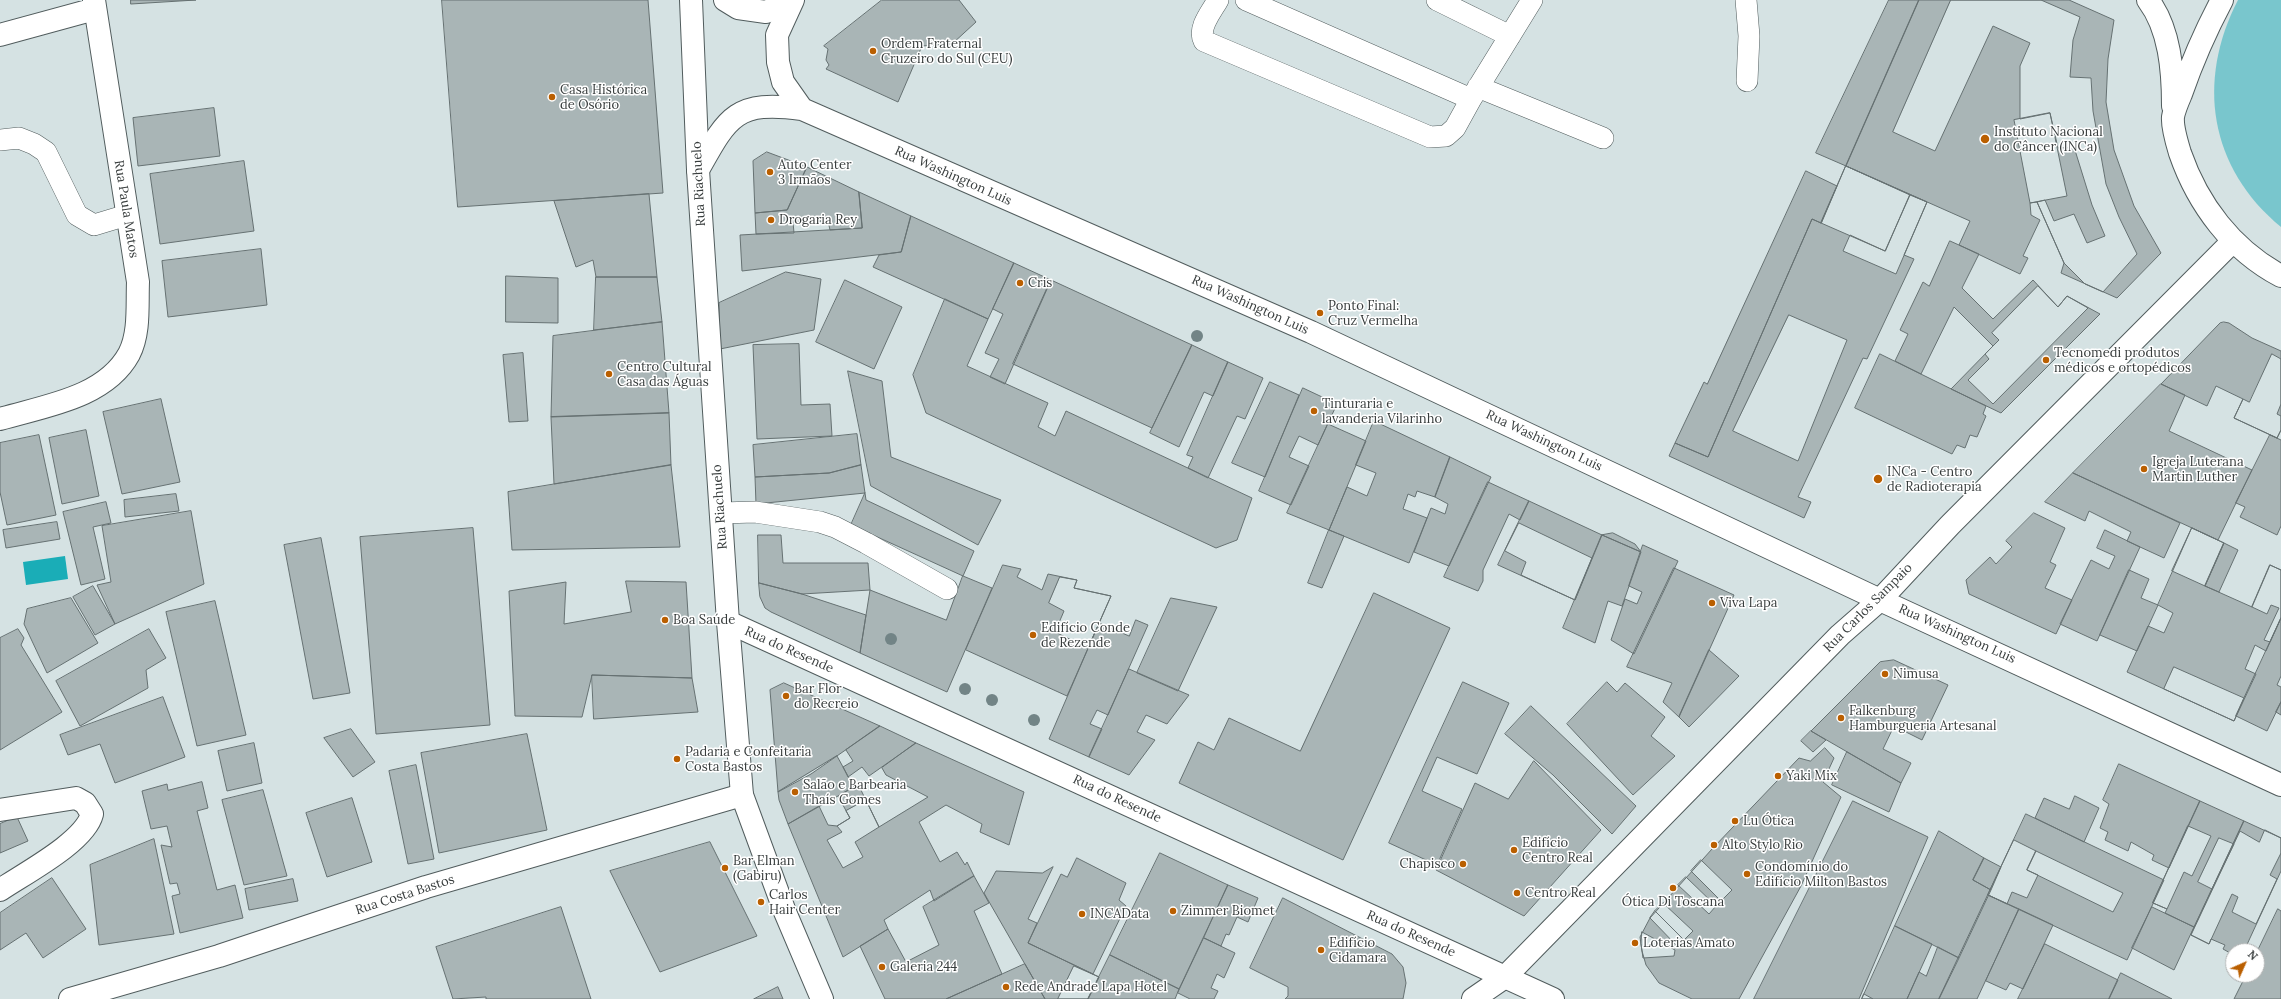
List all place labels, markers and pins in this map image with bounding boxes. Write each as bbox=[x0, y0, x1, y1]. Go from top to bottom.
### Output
place label: Ordem Fraternal Cruzeiro do Sul (CEU) bbox=[881, 36, 1013, 67]
marker: Ordem Fraternal Cruzeiro do Sul (CEU) bbox=[868, 46, 878, 56]
place label: Casa Histórica de Osório bbox=[560, 82, 647, 113]
marker: Casa Histórica de Osório bbox=[547, 92, 557, 102]
place label: Instituto Nacional do Câncer (INCa) bbox=[1994, 124, 2103, 155]
marker: Instituto Nacional do Câncer (INCa) bbox=[1979, 133, 1991, 145]
place label: Auto Center 3 Irmãos bbox=[778, 157, 852, 188]
marker: Auto Center 3 Irmãos bbox=[765, 167, 775, 177]
place label: Drogaria Rey bbox=[779, 212, 857, 228]
marker: Drogaria Rey bbox=[766, 215, 776, 225]
place label: Cris bbox=[1028, 275, 1052, 291]
marker: Cris bbox=[1015, 278, 1025, 288]
place label: Ponto Final: Cruz Vermelha bbox=[1328, 298, 1418, 329]
marker: Ponto Final: Cruz Vermelha bbox=[1315, 308, 1325, 318]
place label: Tecnomedi produtos médicos e ortopédicos bbox=[2054, 345, 2191, 376]
marker: Tecnomedi produtos médicos e ortopédicos bbox=[2041, 355, 2051, 365]
place label: Centro Cultural Casa das Águas bbox=[617, 359, 711, 390]
marker: Centro Cultural Casa das Águas bbox=[604, 369, 614, 379]
place label: Tinturaria e lavanderia Vilarinho bbox=[1322, 396, 1442, 427]
marker: Tinturaria e lavanderia Vilarinho bbox=[1309, 406, 1319, 416]
place label: Igreja Luterana Martin Luther bbox=[2152, 454, 2244, 485]
place label: INCa - Centro de Radioterapia bbox=[1887, 464, 1982, 495]
marker: Igreja Luterana Martin Luther bbox=[2139, 464, 2149, 474]
marker: INCa - Centro de Radioterapia bbox=[1872, 473, 1884, 485]
place label: Viva Lapa bbox=[1720, 595, 1777, 611]
marker: Viva Lapa bbox=[1707, 598, 1717, 608]
place label: Boa Saúde bbox=[673, 612, 735, 628]
marker: Boa Saúde bbox=[660, 615, 670, 625]
place label: Edifício Conde de Rezende bbox=[1041, 620, 1130, 651]
marker: Edifício Conde de Rezende bbox=[1028, 630, 1038, 640]
place label: Nimusa bbox=[1893, 666, 1939, 682]
marker: Nimusa bbox=[1880, 669, 1890, 679]
place label: Bar Flor do Recreio bbox=[794, 681, 859, 712]
marker: Bar Flor do Recreio bbox=[781, 691, 791, 701]
place label: Falkenburg Hamburgueria Artesanal bbox=[1849, 703, 1996, 734]
marker: Falkenburg Hamburgueria Artesanal bbox=[1836, 713, 1846, 723]
place label: Padaria e Confeitaria Costa Bastos bbox=[685, 744, 811, 775]
marker: Padaria e Confeitaria Costa Bastos bbox=[672, 754, 682, 764]
place label: Yaki Mix bbox=[1786, 768, 1837, 784]
marker: Yaki Mix bbox=[1773, 771, 1783, 781]
place label: Salão e Barbearia Thaís Gomes bbox=[803, 777, 906, 808]
marker: Salão e Barbearia Thaís Gomes bbox=[790, 787, 800, 797]
place label: Lu Ótica bbox=[1743, 813, 1794, 829]
marker: Lu Ótica bbox=[1730, 816, 1740, 826]
place label: Edifício Centro Real bbox=[1522, 835, 1593, 866]
place label: Alto Stylo Rio bbox=[1722, 837, 1803, 853]
marker: Alto Stylo Rio bbox=[1709, 840, 1719, 850]
marker: Edifício Centro Real bbox=[1509, 845, 1519, 855]
place label: Bar Elman (Gabiru) bbox=[733, 853, 795, 884]
place label: Chapisco bbox=[1400, 856, 1455, 872]
marker: Chapisco bbox=[1458, 859, 1468, 869]
place label: Condomínio do Edifício Milton Bastos bbox=[1755, 859, 1887, 890]
marker: Bar Elman (Gabiru) bbox=[720, 863, 730, 873]
marker: Condomínio do Edifício Milton Bastos bbox=[1742, 869, 1752, 879]
marker: Ótica Di Toscana bbox=[1668, 883, 1678, 893]
place label: Centro Real bbox=[1525, 885, 1596, 901]
place label: Carlos Hair Center bbox=[769, 887, 840, 918]
marker: Centro Real bbox=[1512, 888, 1522, 898]
place label: Ótica Di Toscana bbox=[1622, 894, 1724, 910]
marker: Carlos Hair Center bbox=[756, 897, 766, 907]
place label: Zimmer Biomet bbox=[1181, 903, 1275, 919]
place label: INCAData bbox=[1090, 906, 1149, 922]
marker: Zimmer Biomet bbox=[1168, 906, 1178, 916]
marker: INCAData bbox=[1077, 909, 1087, 919]
place label: Edifício Cidamara bbox=[1329, 935, 1387, 966]
place label: Loterias Amato bbox=[1643, 935, 1735, 951]
marker: Loterias Amato bbox=[1630, 938, 1640, 948]
marker: Edifício Cidamara bbox=[1316, 945, 1326, 955]
place label: Galeria 244 bbox=[890, 959, 957, 975]
marker: Galeria 244 bbox=[877, 962, 887, 972]
place label: Rede Andrade Lapa Hotel bbox=[1014, 979, 1167, 995]
marker: Rede Andrade Lapa Hotel bbox=[1001, 982, 1011, 992]

